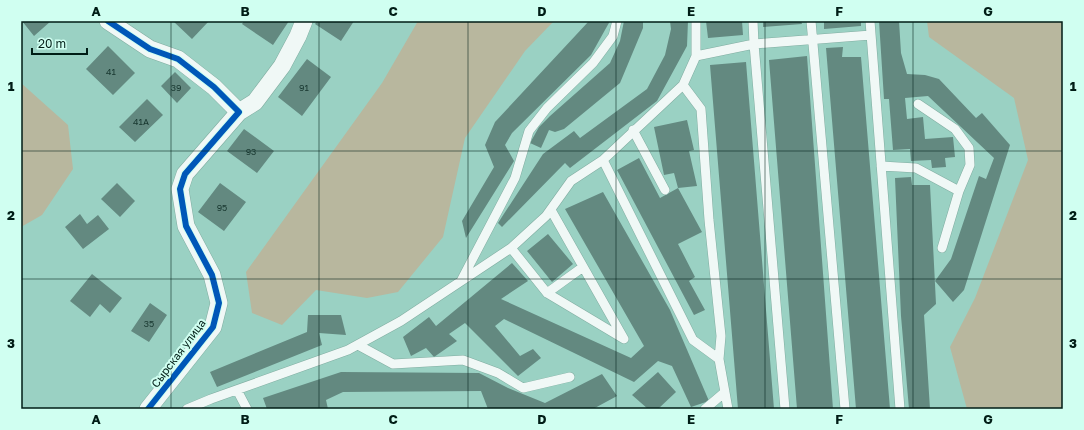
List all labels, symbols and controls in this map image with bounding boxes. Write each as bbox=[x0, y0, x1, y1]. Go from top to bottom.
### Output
text: A bbox=[91, 3, 101, 19]
text: B bbox=[240, 3, 250, 19]
text: C bbox=[388, 3, 398, 19]
text: D bbox=[537, 3, 547, 19]
text: E bbox=[687, 3, 695, 19]
text: F bbox=[835, 3, 843, 19]
text: G bbox=[983, 3, 993, 19]
scale bar bbox=[32, 30, 87, 56]
text: 20 m bbox=[38, 36, 66, 51]
house number: 41 bbox=[106, 66, 117, 77]
text: 1 bbox=[8, 78, 15, 94]
text: 1 bbox=[1070, 78, 1077, 94]
house number: 39 bbox=[171, 82, 181, 93]
house number: 91 bbox=[299, 82, 310, 93]
house number: 41А bbox=[133, 116, 149, 127]
house number: 93 bbox=[246, 146, 256, 157]
house number: 95 bbox=[217, 202, 227, 213]
text: 2 bbox=[7, 207, 15, 223]
text: 2 bbox=[1069, 207, 1077, 223]
street label: Сырская улица bbox=[148, 316, 208, 390]
house number: 35 bbox=[144, 318, 154, 329]
text: 3 bbox=[7, 335, 15, 351]
text: 3 bbox=[1069, 335, 1077, 351]
text: A bbox=[91, 411, 101, 427]
text: B bbox=[240, 411, 250, 427]
text: C bbox=[388, 411, 398, 427]
text: D bbox=[537, 411, 547, 427]
text: E bbox=[687, 411, 695, 427]
text: F bbox=[835, 411, 843, 427]
text: G bbox=[983, 411, 993, 427]

